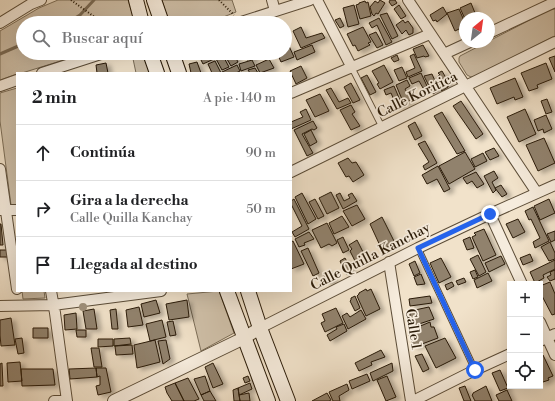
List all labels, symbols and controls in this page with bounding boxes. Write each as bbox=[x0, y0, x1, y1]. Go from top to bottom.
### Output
north arrow bbox=[459, 12, 495, 48]
search box bbox=[16, 16, 292, 60]
icon: search bbox=[30, 27, 52, 49]
text: Buscar aquí bbox=[62, 29, 143, 48]
street label: Calle Koritica bbox=[374, 67, 461, 122]
text: 2 min bbox=[32, 87, 77, 109]
text: A pie · 140 m bbox=[203, 90, 276, 106]
icon: ahead bbox=[32, 142, 54, 164]
text: Continúa bbox=[70, 143, 135, 162]
text: 90 m bbox=[245, 145, 276, 161]
text: Gira a la derecha bbox=[70, 191, 189, 210]
icon: right bbox=[32, 198, 54, 220]
text: 50 m bbox=[246, 201, 276, 217]
route end bbox=[481, 205, 499, 223]
text: Calle Quilla Kanchay bbox=[70, 210, 193, 226]
street label: Calle Quilla Kanchay bbox=[308, 219, 434, 295]
icon: arrive bbox=[32, 254, 54, 276]
text: Llegada al destino bbox=[70, 255, 198, 274]
map controls bbox=[507, 281, 543, 389]
button: + bbox=[507, 281, 543, 317]
street label: Calle 1 bbox=[401, 308, 425, 351]
button: − bbox=[507, 317, 543, 353]
button: locate bbox=[507, 353, 543, 389]
route start bbox=[466, 361, 484, 379]

